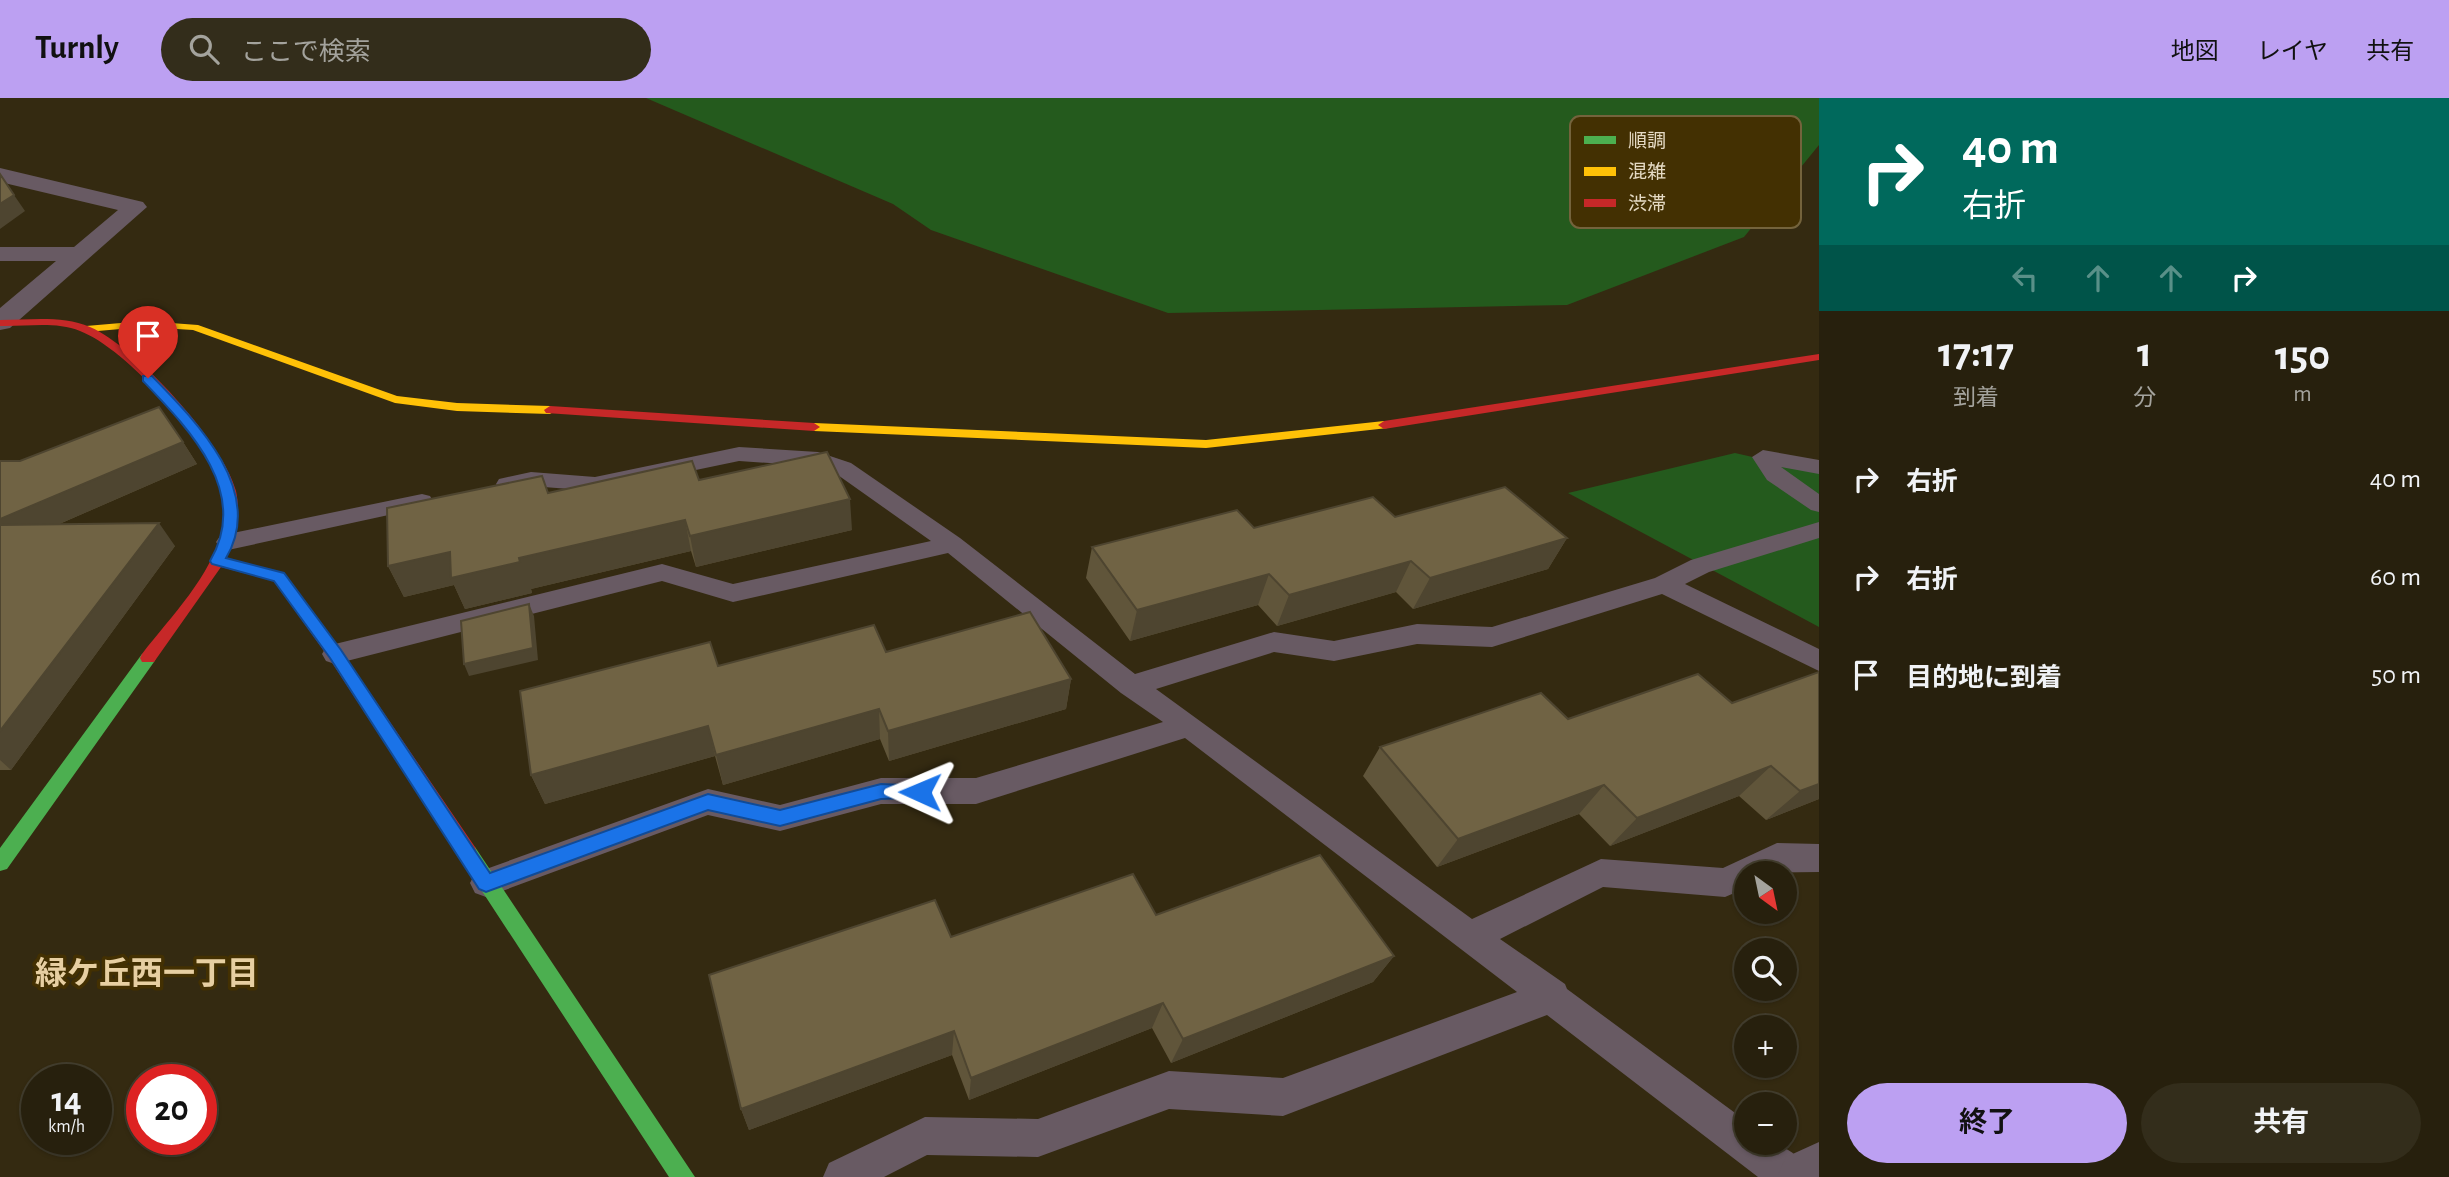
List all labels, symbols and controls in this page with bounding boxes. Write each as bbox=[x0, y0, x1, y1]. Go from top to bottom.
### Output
search box bbox=[161, 18, 651, 81]
icon: search bbox=[185, 30, 223, 68]
text: Turnly bbox=[35, 32, 119, 65]
text: ここで検索 bbox=[241, 39, 371, 65]
text: 地図 bbox=[2171, 40, 2219, 64]
text: レイヤ bbox=[2257, 40, 2328, 64]
text: 共有 bbox=[2366, 40, 2414, 64]
legend bbox=[1570, 116, 1801, 228]
text: 40 m bbox=[1962, 124, 2059, 173]
icon: right bbox=[1847, 126, 1938, 217]
text: 順調 bbox=[1628, 131, 1666, 151]
text: 混雑 bbox=[1628, 161, 1666, 182]
text: 右折 bbox=[1962, 190, 2026, 222]
text: 渋滞 bbox=[1628, 193, 1666, 214]
icon: left bbox=[2006, 259, 2044, 297]
icon: ahead bbox=[2079, 259, 2117, 297]
icon: ahead bbox=[2152, 259, 2190, 297]
icon: right bbox=[2225, 259, 2263, 297]
pin bbox=[118, 306, 178, 378]
icon: arrive bbox=[129, 317, 167, 355]
text: 17:17 bbox=[1938, 332, 2014, 374]
text: 1 bbox=[2137, 332, 2152, 374]
text: 150 bbox=[2275, 335, 2330, 377]
text: m bbox=[2293, 383, 2312, 406]
text: 到着 bbox=[1953, 387, 1999, 410]
text: 分 bbox=[2133, 387, 2156, 410]
icon: right bbox=[1847, 460, 1885, 498]
text: 40 m bbox=[2370, 466, 2421, 492]
text: 右折 bbox=[1906, 469, 1958, 495]
icon: right bbox=[1847, 558, 1885, 596]
text: 60 m bbox=[2370, 564, 2421, 590]
text: 右折 bbox=[1906, 567, 1958, 593]
icon: arrive bbox=[1847, 656, 1885, 694]
text: 50 m bbox=[2371, 662, 2421, 688]
text: 目的地に到着 bbox=[1906, 665, 2062, 691]
position arrow bbox=[883, 755, 957, 829]
north arrow bbox=[1734, 861, 1797, 924]
map controls bbox=[1734, 861, 1797, 1155]
button: search bbox=[1734, 938, 1797, 1001]
district label: 緑ケ丘西一丁目 bbox=[35, 956, 259, 990]
button: + bbox=[1734, 1015, 1797, 1078]
speed limit sign: 20 bbox=[126, 1064, 217, 1155]
text: 14 bbox=[51, 1083, 82, 1118]
button: 終了 bbox=[1847, 1083, 2127, 1163]
button: 共有 bbox=[2141, 1083, 2421, 1163]
button: − bbox=[1734, 1092, 1797, 1155]
text: km/h bbox=[48, 1118, 85, 1136]

